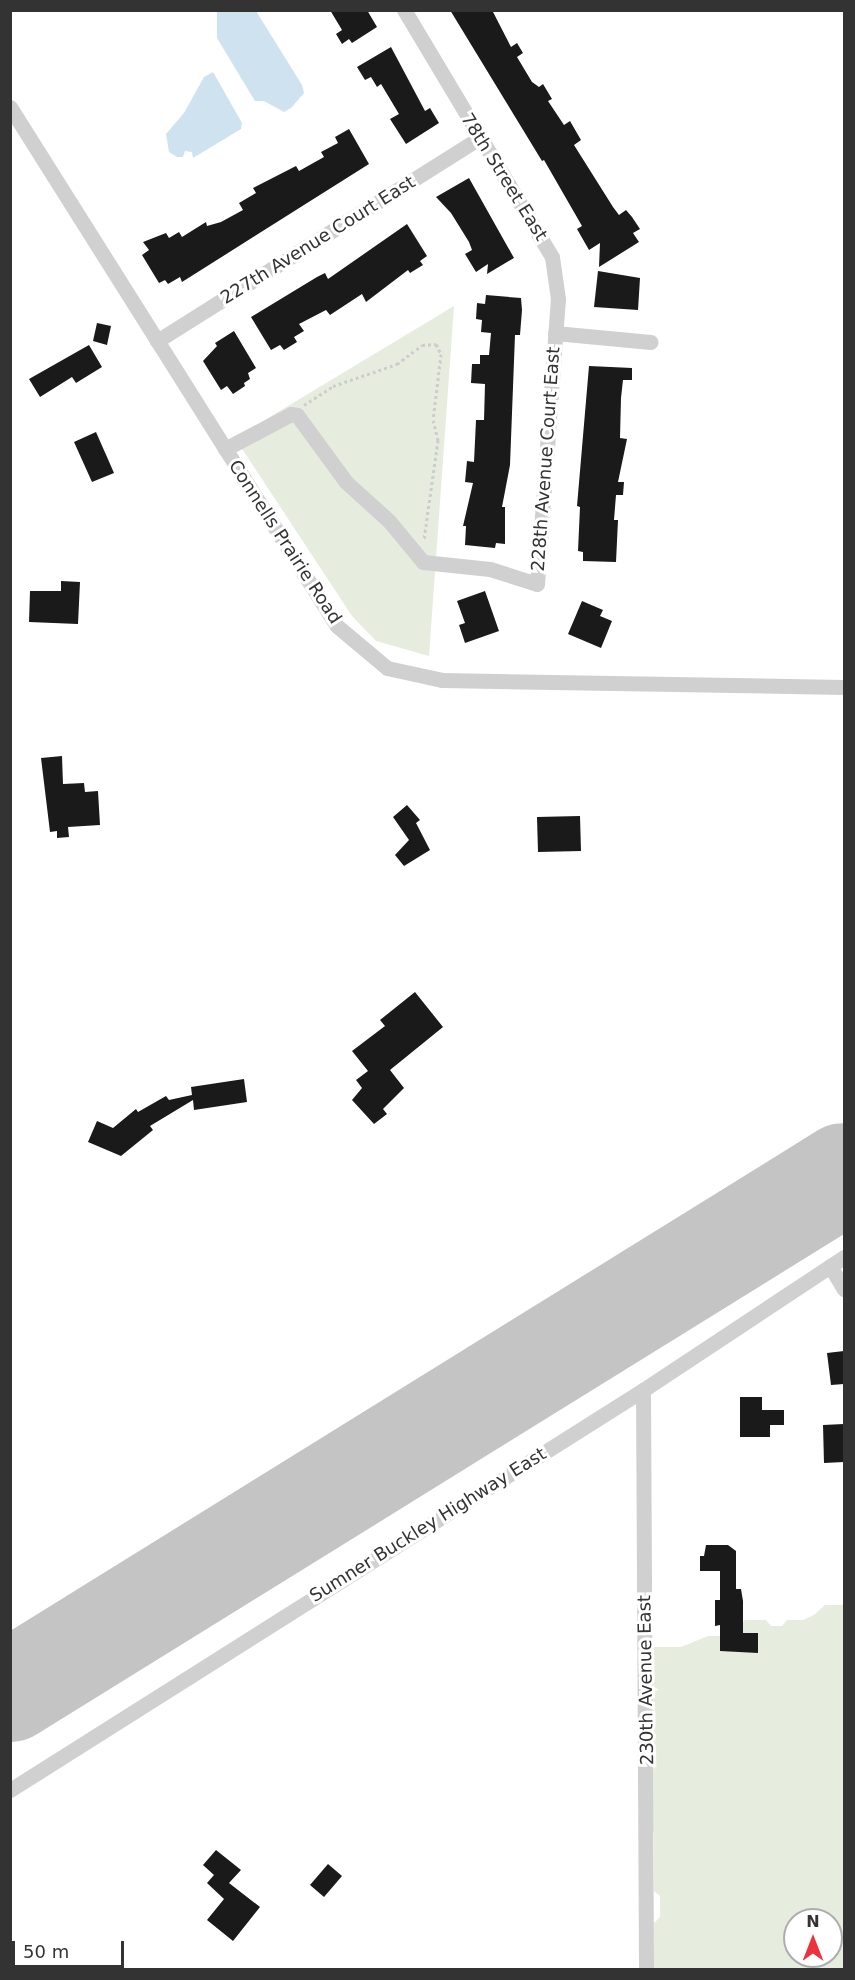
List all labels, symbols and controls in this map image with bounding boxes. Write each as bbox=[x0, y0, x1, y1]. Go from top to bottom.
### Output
street label: 78th Street East bbox=[456, 109, 552, 245]
street label: 227th Avenue Court East bbox=[217, 171, 419, 309]
street label: 228th Avenue Court East bbox=[527, 346, 565, 572]
street label: Connells Prairie Road bbox=[224, 456, 346, 628]
street label: Sumner Buckley Highway East bbox=[306, 1443, 550, 1607]
street label: 230th Avenue East bbox=[634, 1595, 658, 1765]
north arrow bbox=[783, 1908, 843, 1968]
text: N bbox=[806, 1912, 820, 1931]
scale bar bbox=[15, 1929, 128, 1967]
text: 50 m bbox=[23, 1941, 69, 1962]

